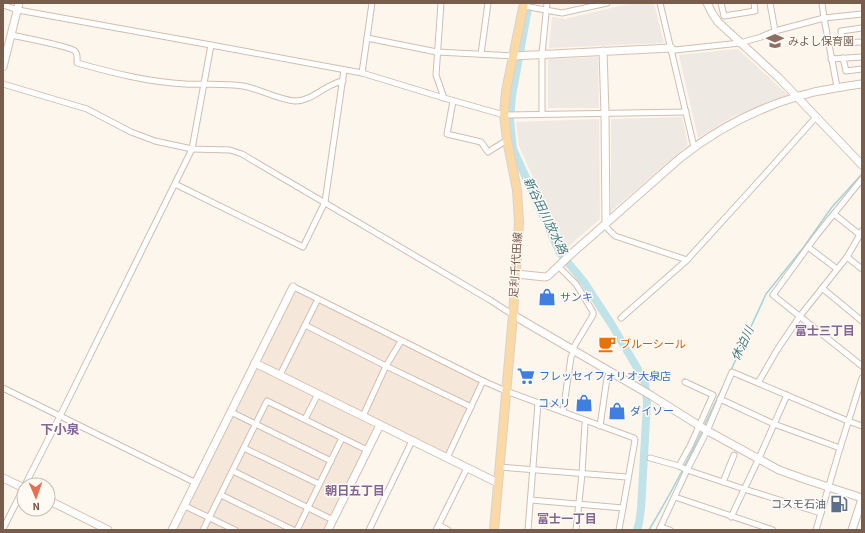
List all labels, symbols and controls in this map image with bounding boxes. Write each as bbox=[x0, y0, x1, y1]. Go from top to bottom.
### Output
school or university icon: みよし保育園 bbox=[765, 31, 785, 51]
place label: みよし保育園 bbox=[788, 34, 854, 49]
water label: 新谷田川放水路 bbox=[519, 175, 571, 258]
street label: 足利千代田線 bbox=[506, 232, 526, 298]
shop icon: サンキ bbox=[537, 287, 557, 307]
place label: サンキ bbox=[560, 290, 593, 305]
water label: 休泊川 bbox=[728, 322, 759, 364]
district label: 富士三丁目 bbox=[795, 323, 855, 340]
cafe icon: ブルーシール bbox=[597, 334, 617, 354]
place label: ブルーシール bbox=[620, 337, 686, 352]
supermarket icon: フレッセイフォリオ大泉店 bbox=[516, 366, 536, 386]
place label: フレッセイフォリオ大泉店 bbox=[539, 369, 671, 384]
shop icon: コメリ bbox=[574, 393, 594, 413]
place label: コメリ bbox=[538, 396, 571, 411]
shop icon: ダイソー bbox=[607, 401, 627, 421]
place label: ダイソー bbox=[630, 404, 674, 419]
district label: 下小泉 bbox=[40, 421, 80, 439]
north arrow bbox=[16, 477, 56, 517]
district label: 朝日五丁目 bbox=[325, 483, 385, 500]
fuel station icon: コスモ石油 bbox=[829, 494, 849, 514]
place label: コスモ石油 bbox=[771, 497, 826, 512]
text: N bbox=[32, 499, 40, 514]
district label: 富士一丁目 bbox=[537, 511, 597, 528]

